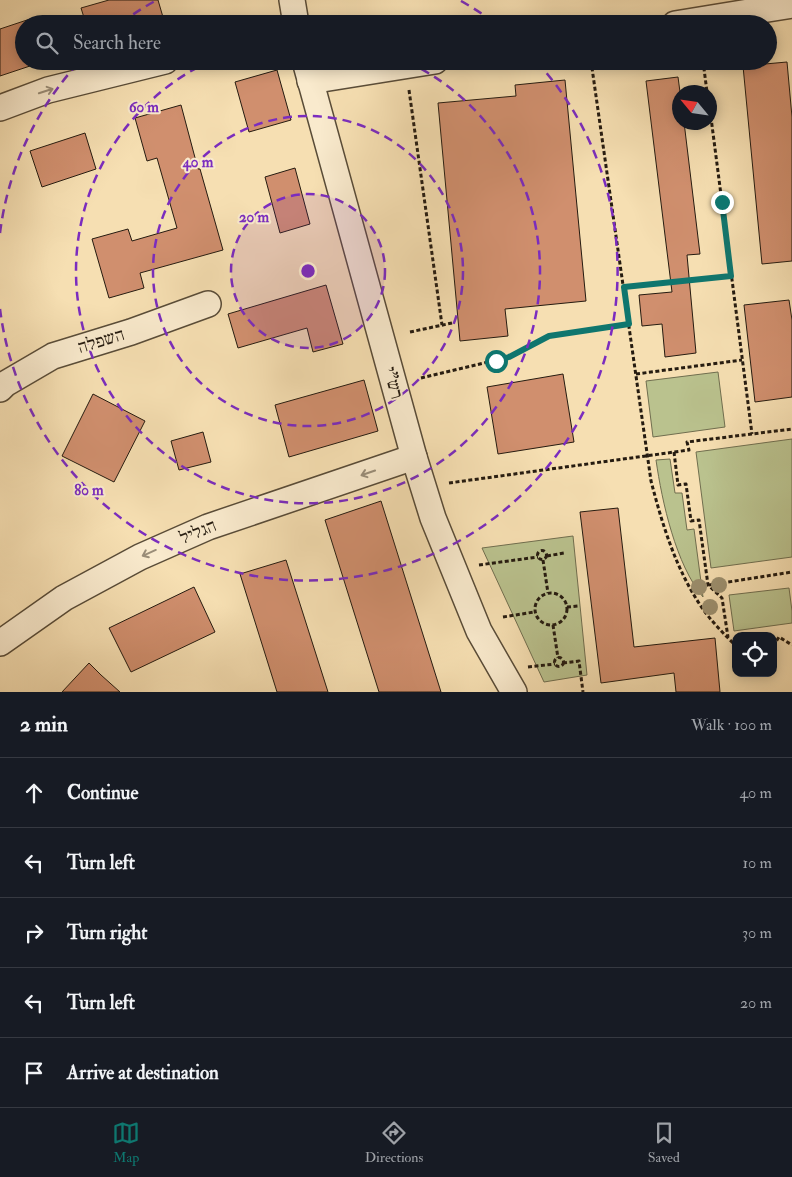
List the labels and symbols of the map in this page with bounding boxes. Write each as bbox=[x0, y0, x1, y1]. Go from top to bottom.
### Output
north arrow bbox=[672, 85, 717, 130]
one-way arrow bbox=[38, 86, 53, 95]
text: 60 m bbox=[129, 98, 159, 117]
text: 40 m bbox=[182, 153, 214, 172]
route end bbox=[711, 191, 734, 214]
text: 20 m bbox=[239, 208, 269, 227]
centre of rings bbox=[299, 262, 317, 280]
street label: השפלה bbox=[75, 323, 127, 359]
route start bbox=[485, 350, 508, 373]
street label: רש"י bbox=[378, 364, 408, 402]
one-way arrow bbox=[360, 469, 376, 478]
text: 80 m bbox=[74, 481, 104, 500]
street label: הגליל bbox=[176, 514, 220, 550]
one-way arrow bbox=[142, 548, 157, 558]

